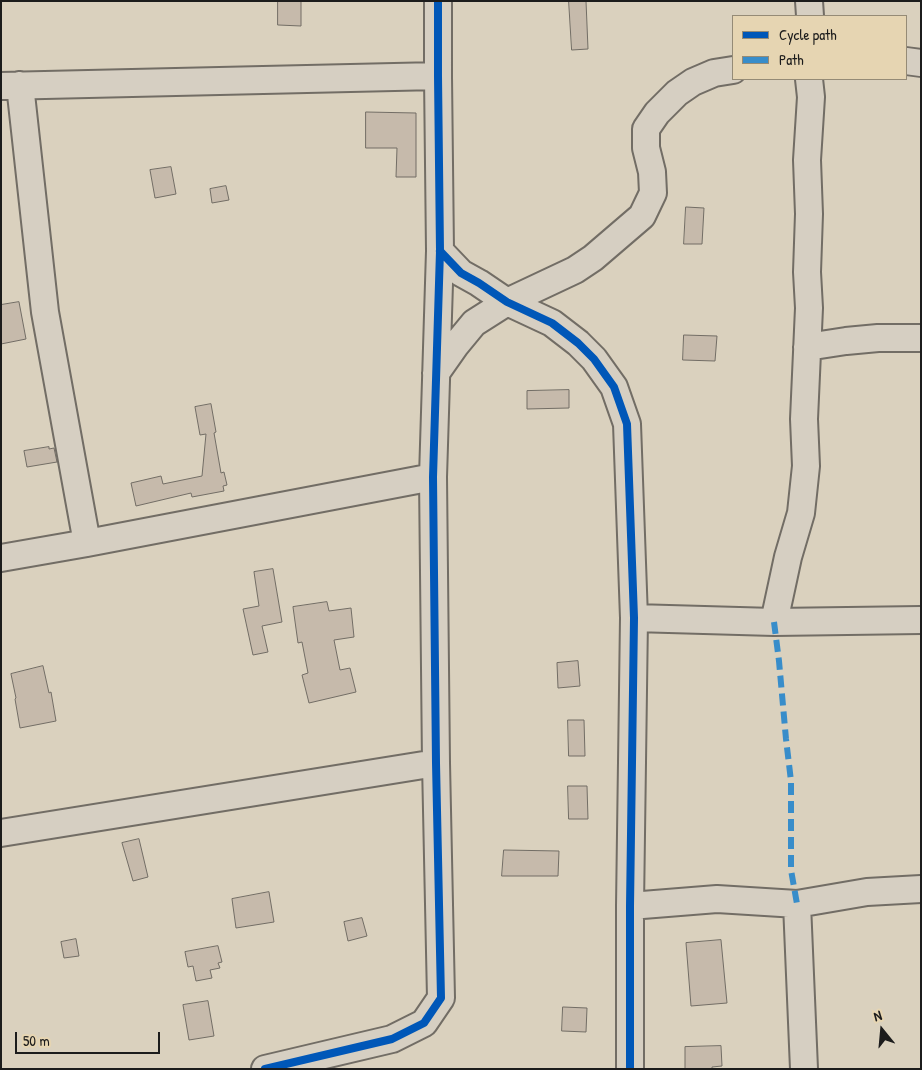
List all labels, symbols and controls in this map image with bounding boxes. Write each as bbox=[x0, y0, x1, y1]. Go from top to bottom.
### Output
legend bbox=[732, 15, 907, 80]
text: Cycle path bbox=[779, 24, 837, 45]
text: Path bbox=[779, 49, 804, 70]
north arrow bbox=[857, 1005, 907, 1055]
text: N bbox=[871, 1005, 884, 1025]
scale bar bbox=[18, 1022, 162, 1054]
text: 50 m bbox=[23, 1030, 50, 1051]

